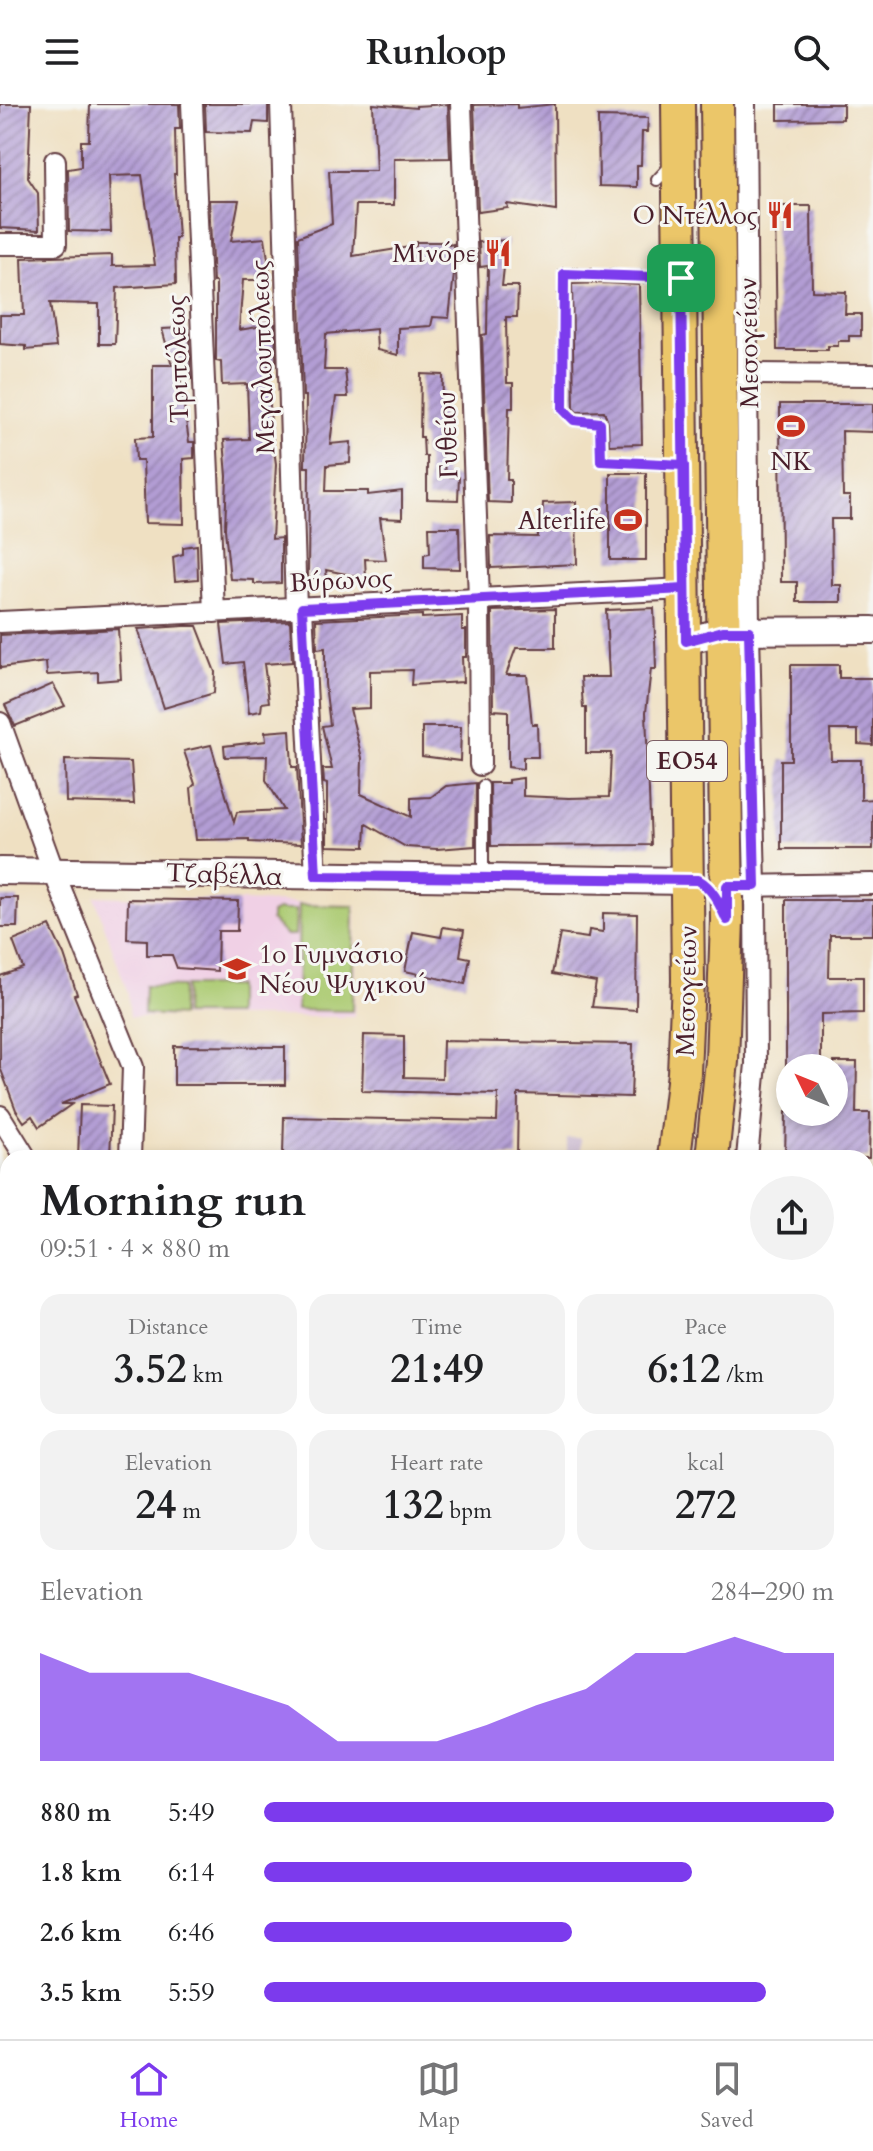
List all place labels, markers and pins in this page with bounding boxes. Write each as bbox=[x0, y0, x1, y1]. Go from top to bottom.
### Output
place label: Ο Ντέλλος bbox=[633, 198, 758, 233]
restaurant icon: Ο Ντέλλος bbox=[765, 200, 795, 230]
place label: Μινόρε bbox=[392, 236, 476, 271]
restaurant icon: Μινόρε bbox=[483, 238, 513, 268]
pin bbox=[647, 244, 715, 312]
sports icon: NK bbox=[776, 411, 806, 441]
place label: NK bbox=[770, 444, 812, 479]
place label: Alterlife bbox=[518, 503, 606, 538]
sports icon: Alterlife bbox=[613, 505, 643, 535]
place label: 1ο Γυμνάσιο Νέου Ψυχικού bbox=[259, 937, 426, 1002]
school or university icon: 1ο Γυμνάσιο Νέου Ψυχικού bbox=[222, 954, 252, 984]

